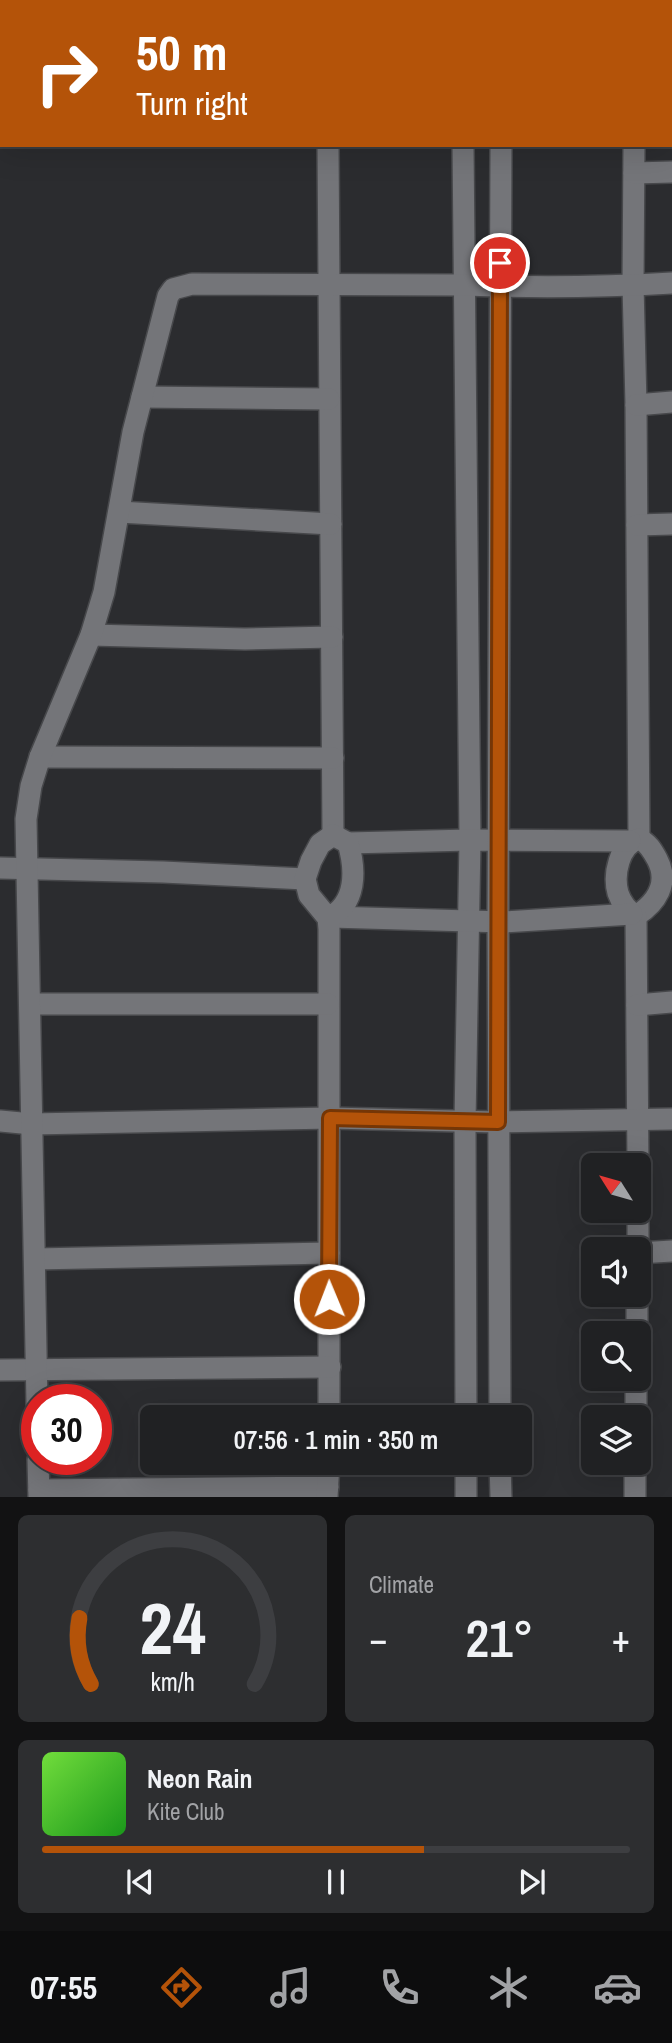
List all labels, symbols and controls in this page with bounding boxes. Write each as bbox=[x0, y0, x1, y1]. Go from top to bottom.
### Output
text: 50 m bbox=[136, 19, 228, 85]
icon: right bbox=[21, 28, 112, 119]
text: Turn right bbox=[136, 82, 248, 125]
pin bbox=[470, 233, 530, 293]
icon: arrive bbox=[481, 244, 519, 282]
north arrow bbox=[581, 1153, 651, 1223]
map controls bbox=[581, 1153, 651, 1475]
button: sound bbox=[581, 1237, 651, 1307]
position arrow bbox=[292, 1262, 366, 1336]
button: search bbox=[581, 1321, 651, 1391]
speed limit sign: 30 bbox=[21, 1384, 112, 1475]
button: layers bbox=[581, 1405, 651, 1475]
text: 07:56 · 1 min · 350 m bbox=[234, 1422, 438, 1457]
text: Climate bbox=[369, 1569, 434, 1600]
text: 24 bbox=[139, 1580, 206, 1678]
text: 21° bbox=[465, 1603, 534, 1673]
text: − bbox=[369, 1613, 387, 1664]
text: + bbox=[612, 1613, 630, 1664]
text: km/h bbox=[150, 1665, 195, 1699]
text: Neon Rain bbox=[147, 1761, 252, 1796]
text: Kite Club bbox=[147, 1796, 225, 1827]
icon: previous bbox=[121, 1863, 159, 1901]
icon: pause bbox=[317, 1863, 355, 1901]
icon: next bbox=[513, 1863, 551, 1901]
icon: directions bbox=[157, 1963, 206, 2012]
icon: music bbox=[266, 1963, 315, 2012]
icon: phone bbox=[375, 1963, 424, 2012]
icon: climate bbox=[484, 1963, 533, 2012]
icon: car bbox=[593, 1963, 642, 2012]
text: 07:55 bbox=[30, 1966, 97, 2009]

